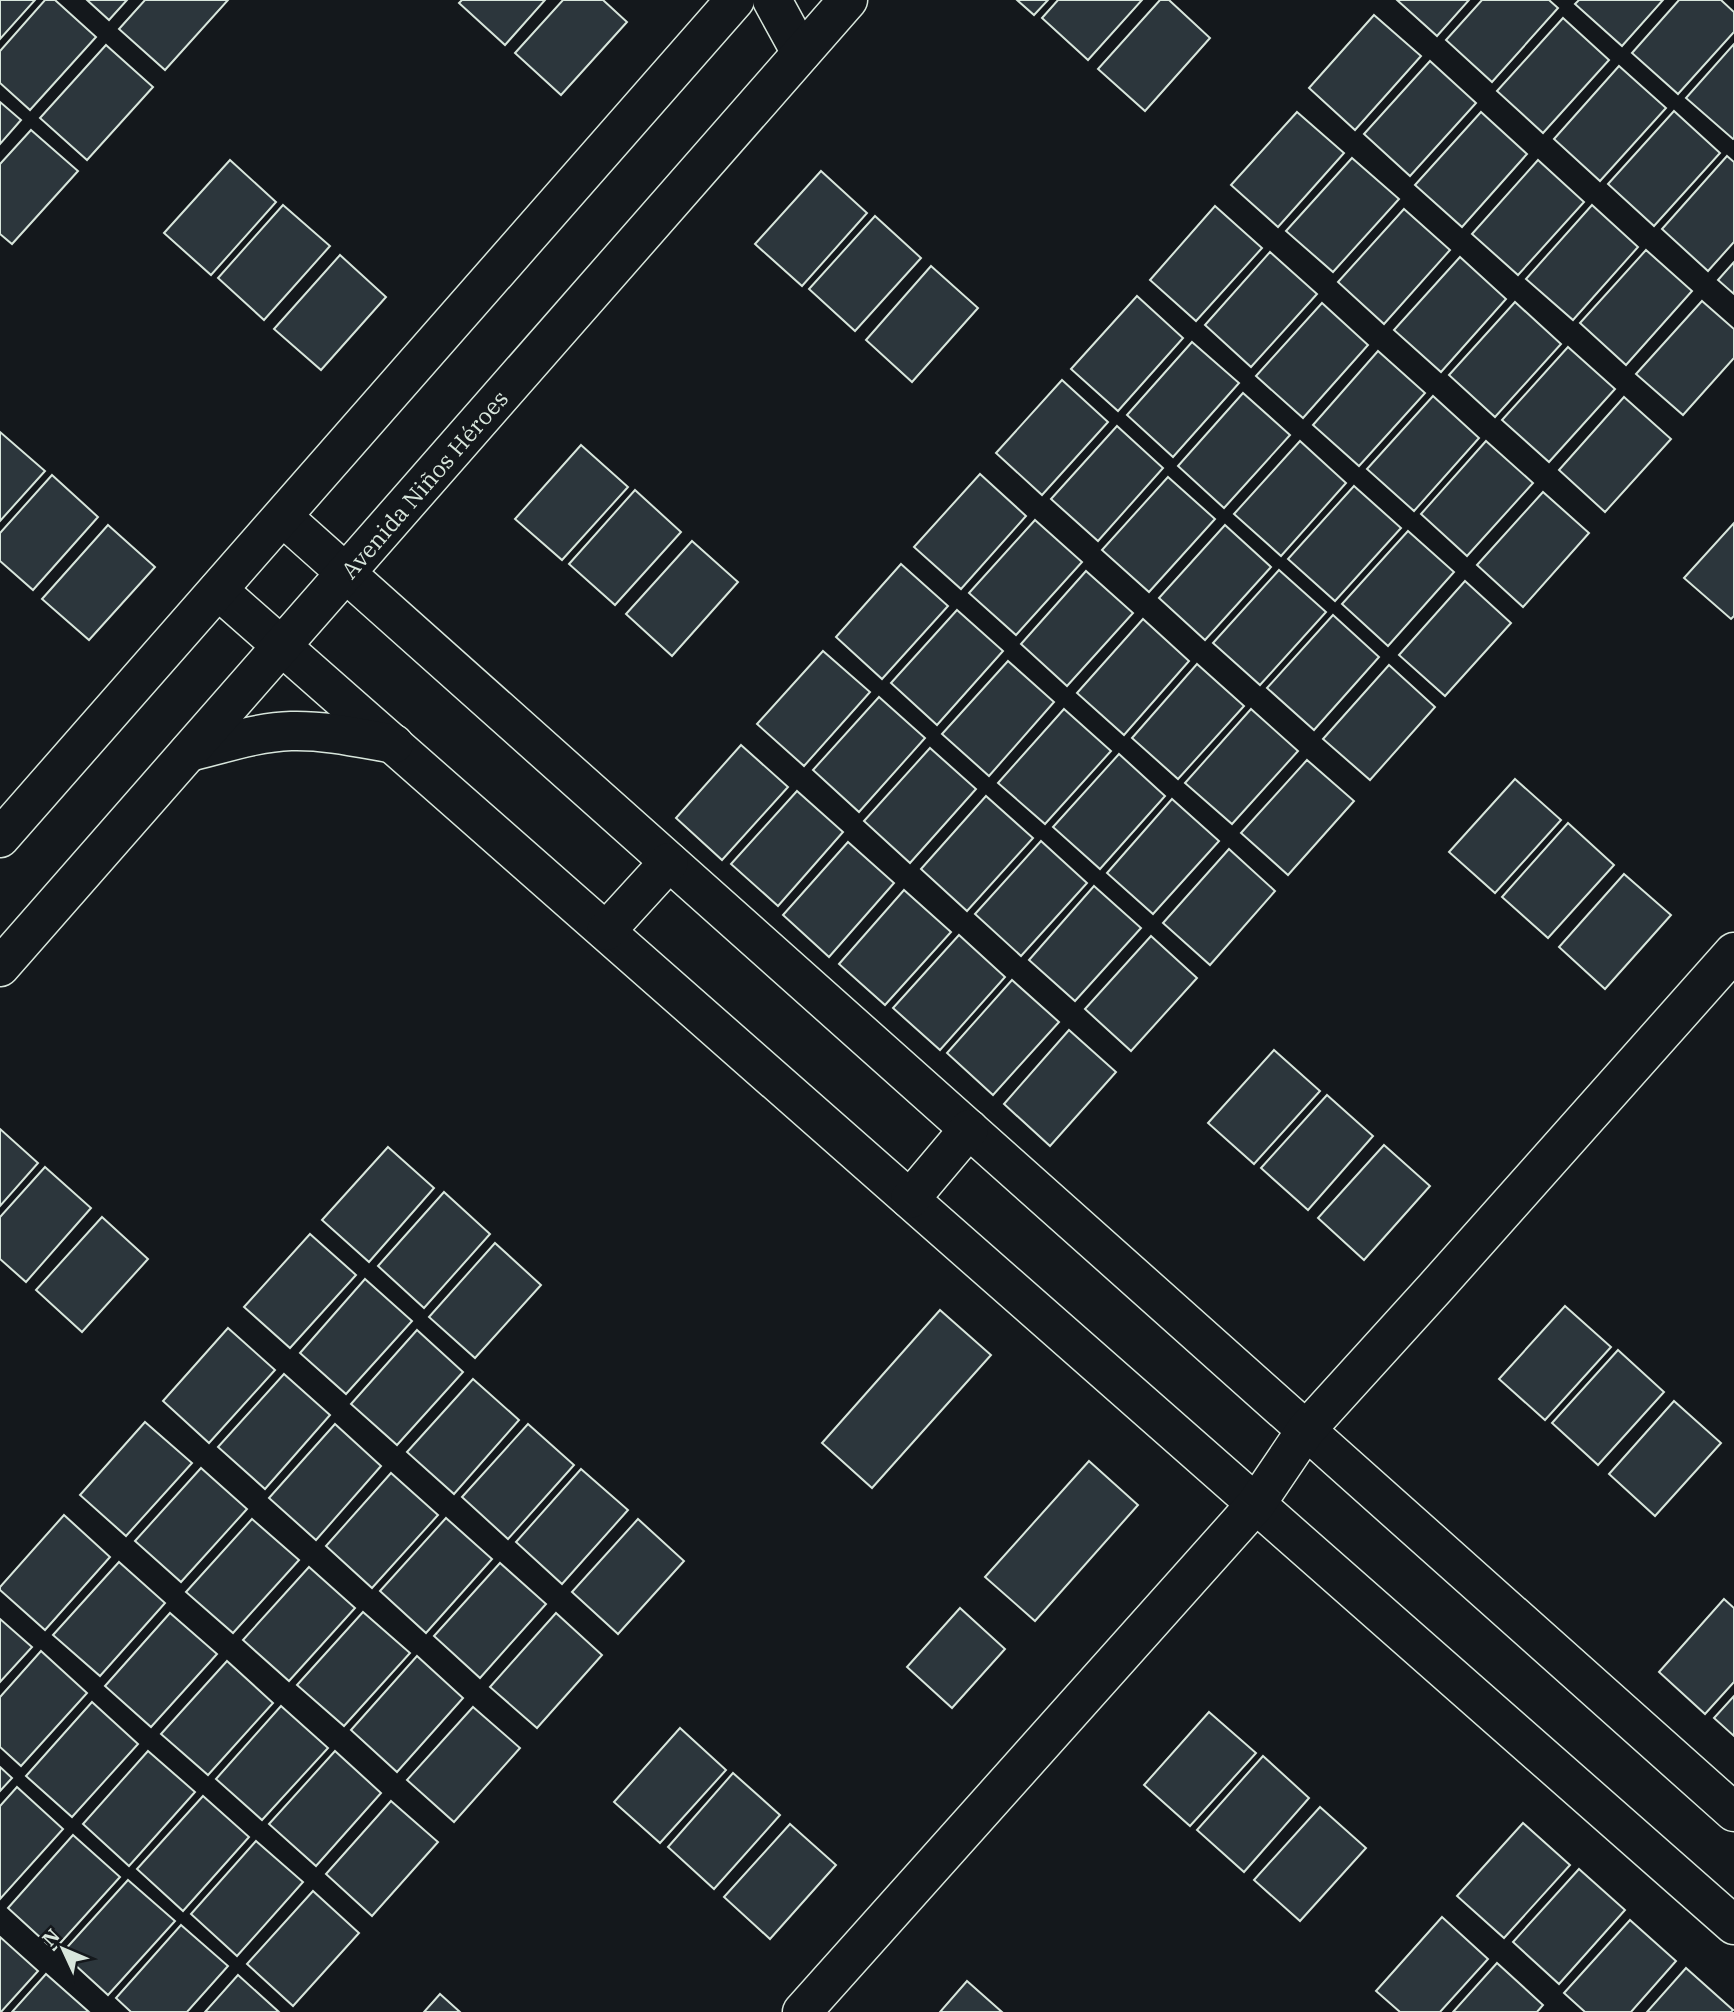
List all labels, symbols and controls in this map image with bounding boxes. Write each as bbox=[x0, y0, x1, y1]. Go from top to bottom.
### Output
street label: Avenida Niños Héroes bbox=[334, 384, 514, 584]
north arrow bbox=[28, 1914, 98, 1984]
text: N bbox=[37, 1923, 65, 1951]

